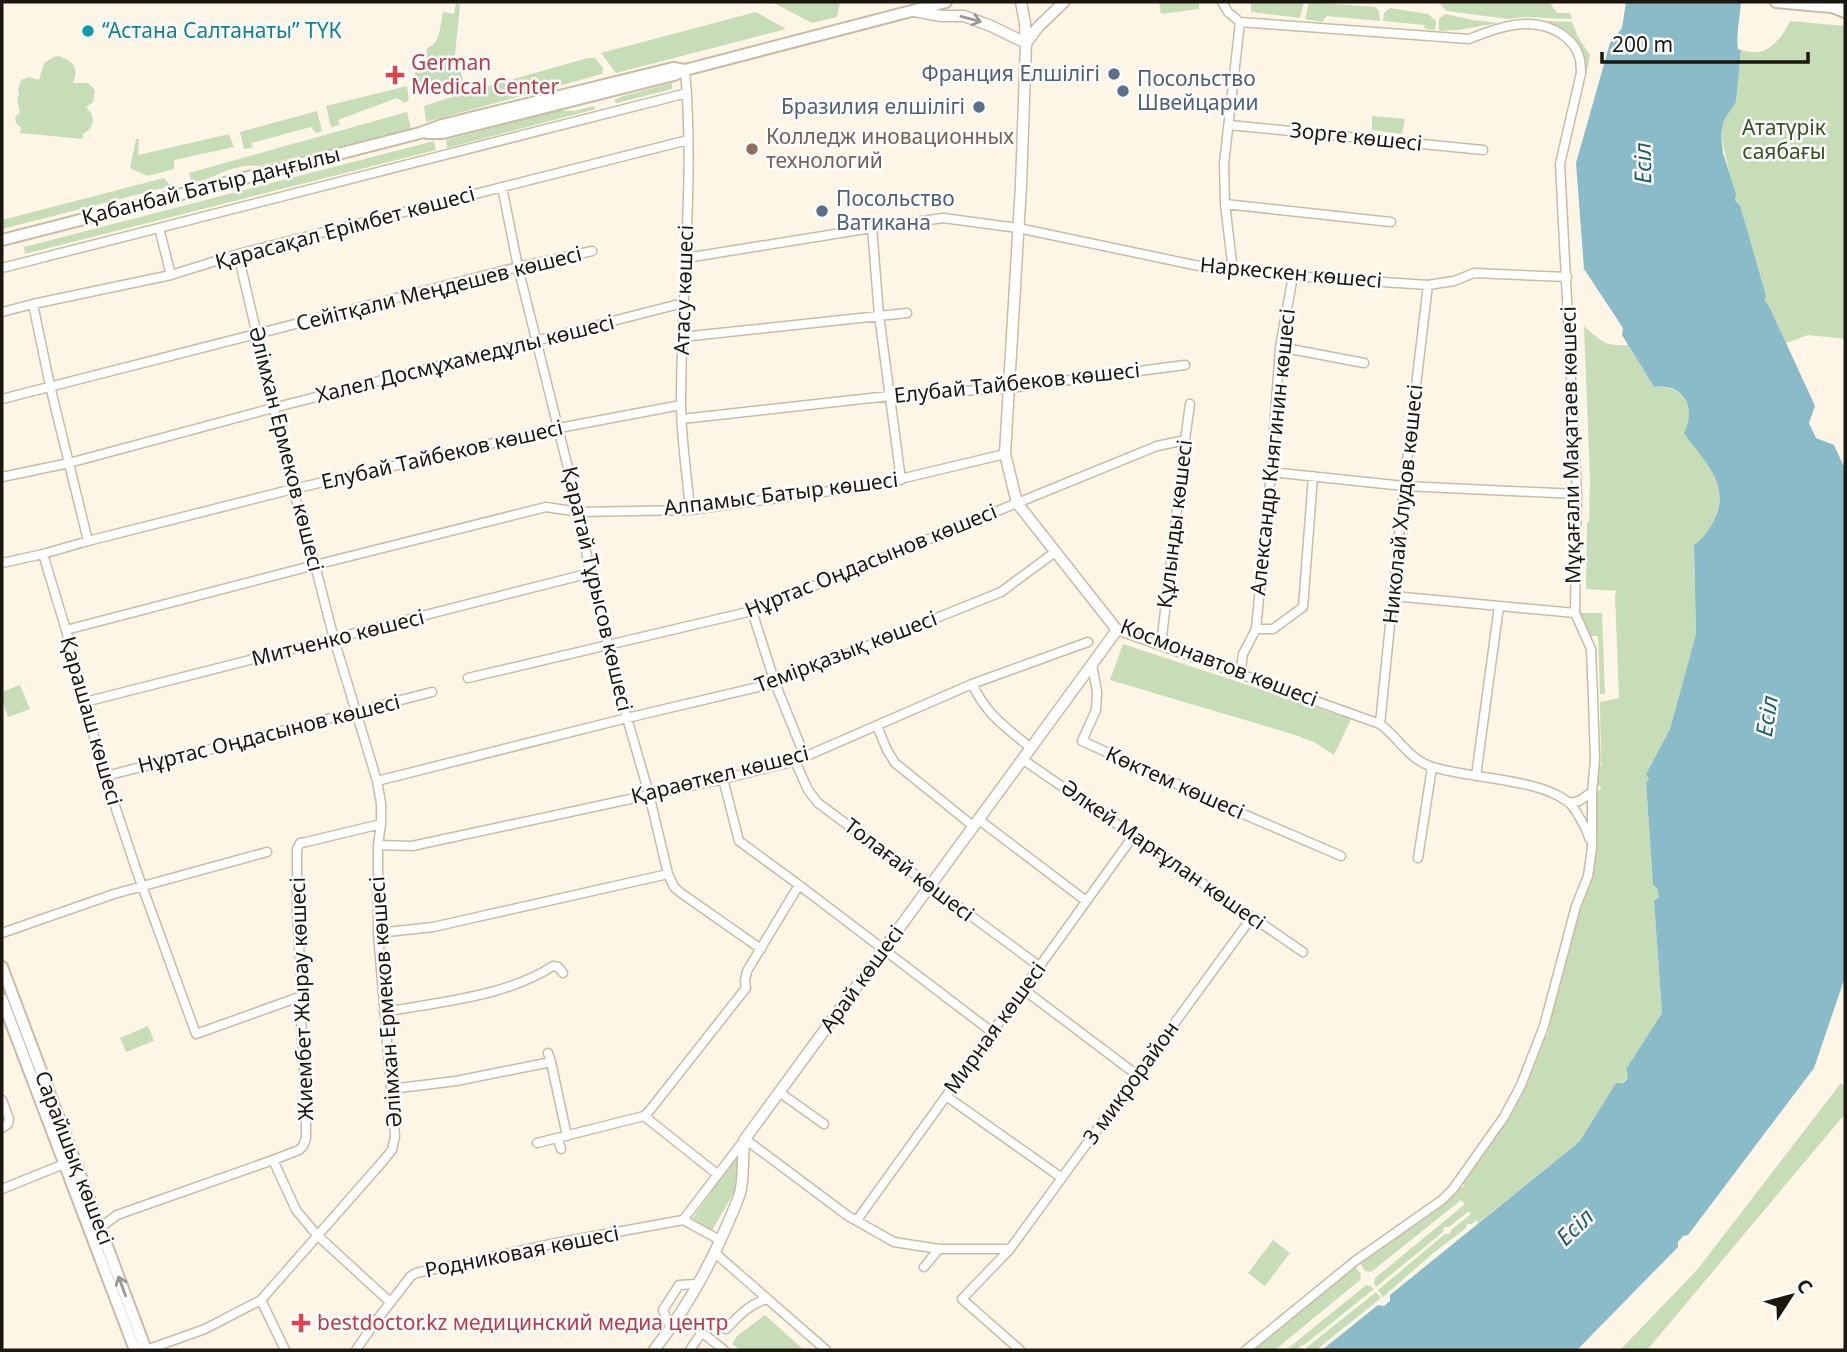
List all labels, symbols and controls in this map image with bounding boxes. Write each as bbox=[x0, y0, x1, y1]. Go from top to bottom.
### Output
one-way arrow bbox=[959, 13, 981, 26]
place label: “Астана Салтанаты” ТҮК bbox=[102, 16, 342, 44]
scale bar bbox=[1602, 21, 1808, 65]
marker: “Астана Салтанаты” ТҮК bbox=[80, 23, 96, 39]
text: 200 m bbox=[1612, 30, 1673, 58]
place label: German Medical Center bbox=[411, 48, 559, 100]
place label: Франция Елшілігі bbox=[921, 59, 1100, 87]
place label: Посольство Швейцарии bbox=[1137, 64, 1259, 116]
marker: German Medical Center bbox=[385, 65, 405, 85]
marker: Франция Елшілігі bbox=[1106, 66, 1122, 82]
marker: Посольство Швейцарии bbox=[1115, 83, 1131, 99]
place label: Бразилия елшілігі bbox=[781, 92, 965, 120]
marker: Бразилия елшілігі bbox=[971, 99, 987, 115]
park label: Ататүрік саябағы bbox=[1742, 113, 1826, 165]
street label: Зорге көшесі bbox=[1289, 115, 1424, 157]
place label: Колледж иновационных технологий bbox=[766, 122, 1014, 174]
street label: Қабанбай Батыр даңғылы bbox=[79, 139, 343, 231]
marker: Колледж иновационных технологий bbox=[744, 141, 760, 157]
water label: Есіл bbox=[1626, 142, 1658, 184]
street label: Қарасақал Ерімбет көшесі bbox=[212, 179, 478, 275]
place label: Посольство Ватикана bbox=[836, 184, 955, 236]
marker: Посольство Ватикана bbox=[814, 203, 830, 219]
street label: Атасу көшесі bbox=[667, 224, 699, 356]
street label: Сейітқали Меңдешев көшесі bbox=[293, 239, 585, 337]
street label: Наркескен көшесі bbox=[1199, 250, 1383, 294]
street label: Мұқағали Мақатаев көшесі bbox=[1554, 306, 1586, 584]
street label: Халел Досмұхамедұлы көшесі bbox=[313, 307, 617, 409]
street label: Александр Княгинин көшесі bbox=[1243, 307, 1301, 597]
street label: Әлімхан Ермеков көшесі bbox=[243, 323, 331, 574]
street label: Елубай Тайбеков көшесі bbox=[893, 355, 1141, 409]
street label: Николай Хлудов көшесі bbox=[1375, 383, 1429, 625]
street label: Елубай Тайбеков көшесі bbox=[318, 413, 565, 495]
street label: Құлынды көшесі bbox=[1150, 438, 1198, 610]
street label: Қаратай Тұрысов көшесі bbox=[556, 464, 640, 714]
street label: Алпамыс Батыр көшесі bbox=[662, 465, 900, 521]
street label: Нұртас Оңдасынов көшесі bbox=[741, 497, 1001, 623]
street label: Митченко көшесі bbox=[249, 602, 427, 672]
street label: Темірқазық көшесі bbox=[751, 603, 941, 699]
street label: Космонавтов көшесі bbox=[1117, 612, 1322, 713]
street label: Қарашаш көшесі bbox=[54, 633, 129, 808]
street label: Нұртас Оңдасынов көшесі bbox=[135, 687, 403, 779]
water label: Есіл bbox=[1747, 693, 1785, 739]
street label: Қараөткел көшесі bbox=[628, 738, 811, 810]
street label: Көктем көшесі bbox=[1102, 739, 1249, 825]
street label: Әлкей Марғұлан көшесі bbox=[1056, 773, 1271, 936]
street label: Толағай көшесі bbox=[839, 811, 980, 927]
street label: Әлімхан Ермеков көшесі bbox=[362, 876, 408, 1129]
street label: Жиембет Жырау көшесі bbox=[283, 877, 319, 1121]
street label: Арай көшесі bbox=[813, 919, 910, 1038]
street label: Мирная көшесі bbox=[937, 956, 1052, 1099]
street label: 3 микрорайон bbox=[1076, 1015, 1184, 1150]
street label: Сарайшық көшесі bbox=[29, 1067, 121, 1249]
water label: Есіл bbox=[1548, 1200, 1600, 1252]
street label: Родниковая көшесі bbox=[422, 1218, 621, 1284]
north arrow bbox=[1756, 1261, 1826, 1331]
text: С bbox=[1791, 1273, 1819, 1299]
one-way arrow bbox=[115, 1275, 127, 1297]
place label: bestdoctor.kz медицинский медиа центр bbox=[317, 1308, 728, 1336]
marker: bestdoctor.kz медицинский медиа центр bbox=[291, 1313, 311, 1333]

